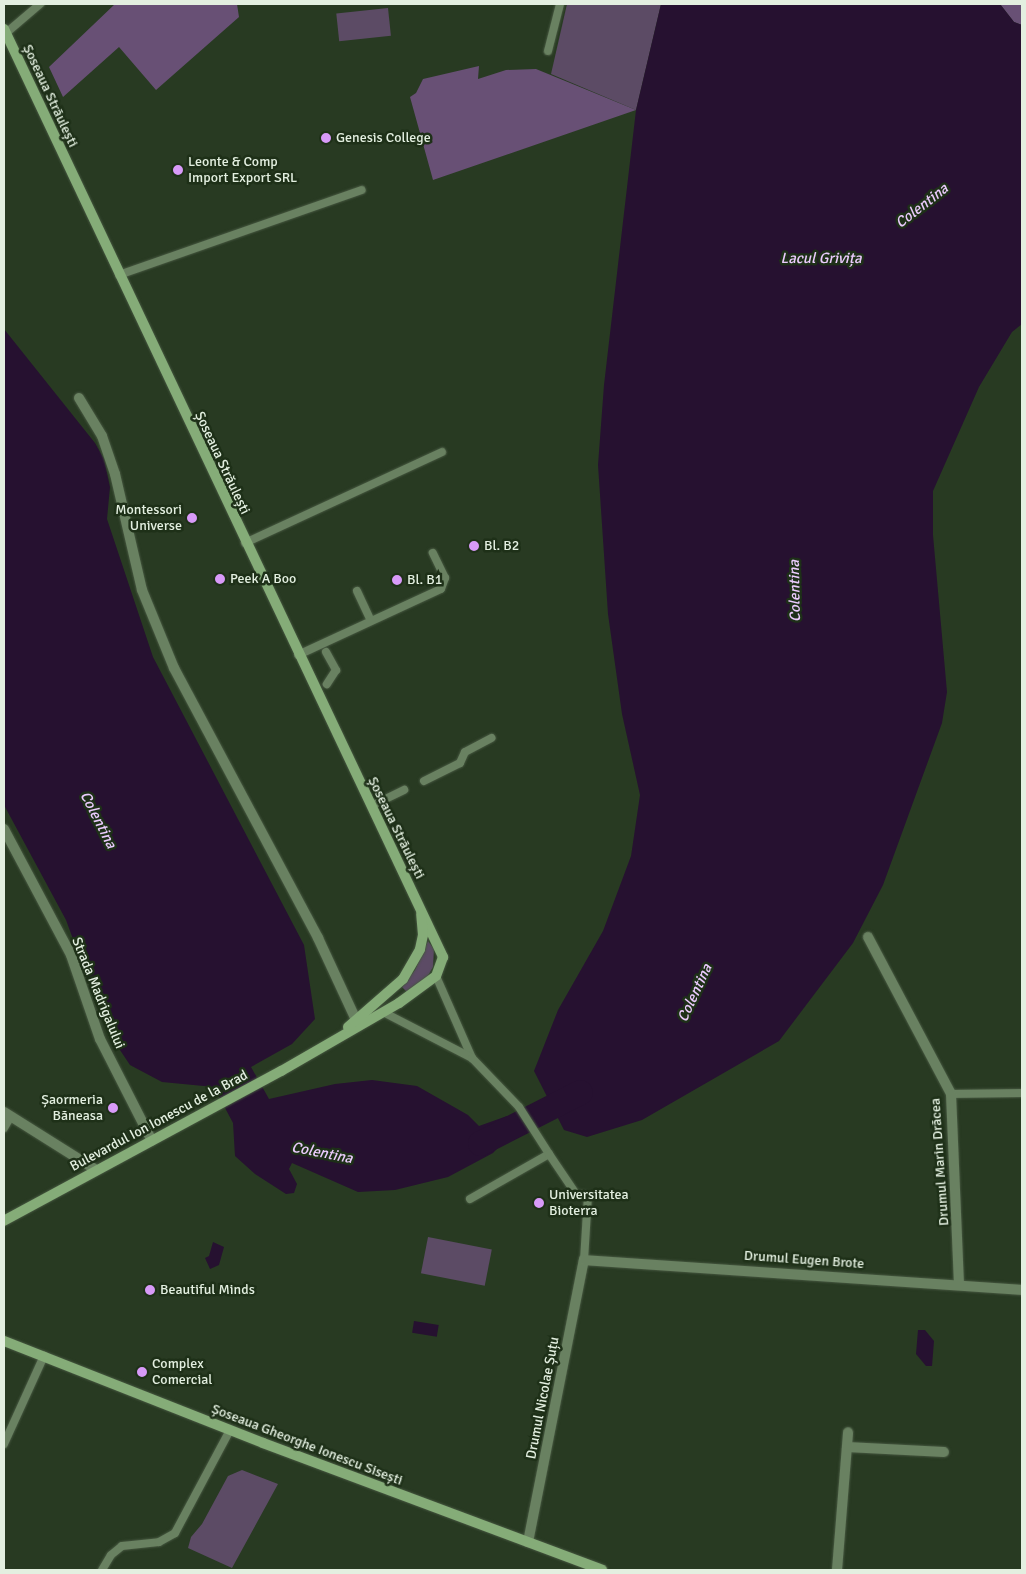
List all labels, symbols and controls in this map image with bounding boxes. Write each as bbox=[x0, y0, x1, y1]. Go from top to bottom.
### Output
street label: Șoseaua Străulești bbox=[19, 42, 81, 150]
place label: Genesis College bbox=[336, 130, 431, 146]
marker: Genesis College bbox=[320, 132, 332, 144]
place label: Leonte & Comp Import Export SRL bbox=[188, 154, 297, 186]
marker: Leonte & Comp Import Export SRL bbox=[172, 164, 184, 176]
water label: Colentina bbox=[892, 180, 952, 232]
water label: Lacul Grivița bbox=[780, 250, 862, 268]
street label: Șoseaua Străulești bbox=[191, 409, 253, 517]
place label: Montessori Universe bbox=[115, 502, 182, 534]
marker: Montessori Universe bbox=[186, 512, 198, 524]
place label: Bl. B2 bbox=[484, 538, 519, 554]
marker: Bl. B2 bbox=[468, 540, 480, 552]
water label: Colentina bbox=[785, 560, 805, 622]
place label: Peek A Boo bbox=[230, 571, 296, 587]
place label: Bl. B1 bbox=[407, 572, 442, 588]
marker: Peek A Boo bbox=[214, 573, 226, 585]
marker: Bl. B1 bbox=[391, 574, 403, 586]
street label: Șoseaua Străulești bbox=[364, 774, 428, 882]
water label: Colentina bbox=[76, 788, 120, 852]
street label: Strada Madrigalului bbox=[68, 935, 128, 1051]
water label: Colentina bbox=[674, 961, 716, 1025]
street label: Bulevardul Ion Ionescu de la Brad bbox=[67, 1067, 251, 1175]
place label: Șaormeria Băneasa bbox=[41, 1092, 103, 1124]
street label: Drumul Marin Drăcea bbox=[927, 1098, 953, 1226]
marker: Șaormeria Băneasa bbox=[107, 1102, 119, 1114]
water label: Colentina bbox=[290, 1138, 354, 1168]
place label: Universitatea Bioterra bbox=[549, 1187, 629, 1220]
marker: Universitatea Bioterra bbox=[533, 1197, 545, 1209]
street label: Drumul Eugen Brote bbox=[743, 1247, 865, 1273]
place label: Beautiful Minds bbox=[160, 1282, 255, 1298]
marker: Beautiful Minds bbox=[144, 1284, 156, 1296]
street label: Drumul Nicolae Șuțu bbox=[523, 1335, 563, 1461]
place label: Complex Comercial bbox=[152, 1356, 212, 1388]
marker: Complex Comercial bbox=[136, 1366, 148, 1378]
street label: Șoseaua Gheorghe Ionescu Sisești bbox=[209, 1401, 405, 1489]

